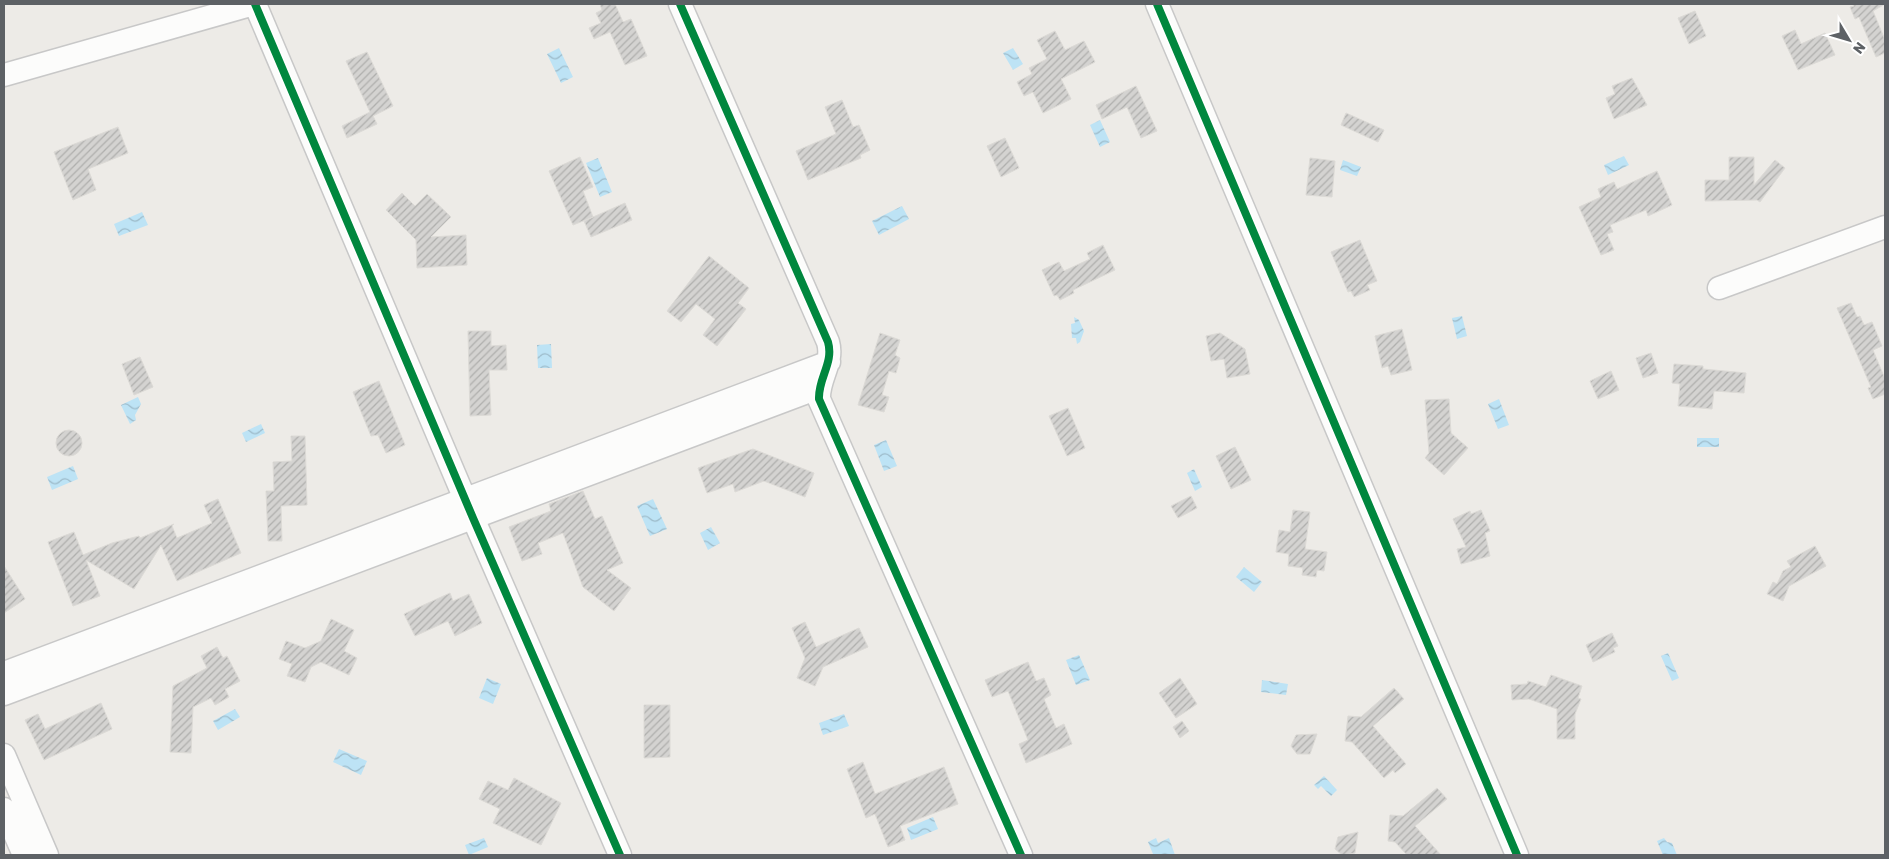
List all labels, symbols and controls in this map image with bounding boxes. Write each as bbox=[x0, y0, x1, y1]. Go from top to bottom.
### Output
north arrow bbox=[1824, 15, 1874, 65]
text: N bbox=[1849, 38, 1869, 57]

